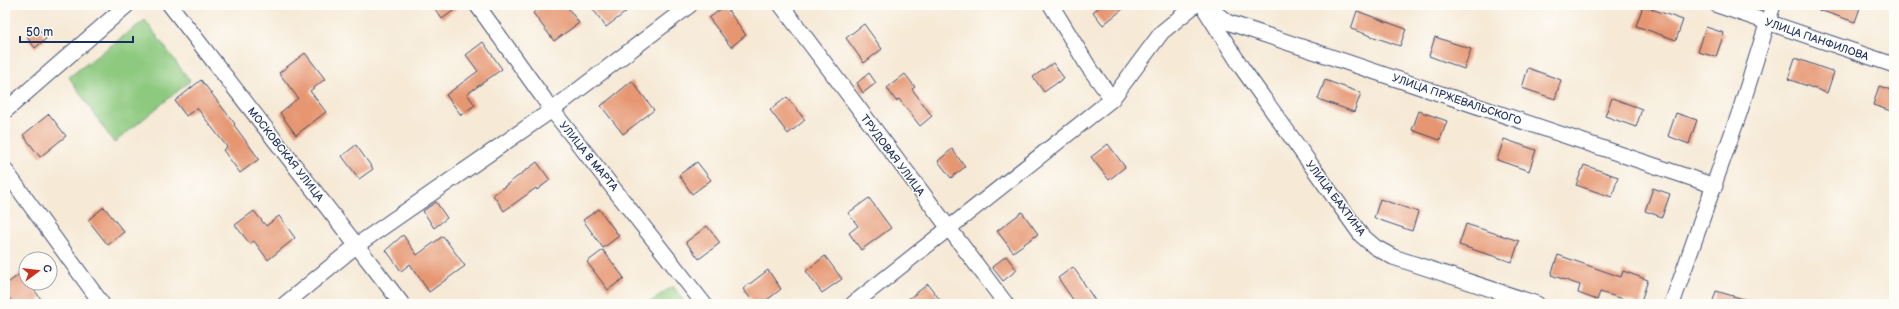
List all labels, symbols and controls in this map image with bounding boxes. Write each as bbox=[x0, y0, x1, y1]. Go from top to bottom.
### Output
street label: УЛИЦА ПАНФИЛОВА bbox=[1763, 16, 1871, 63]
scale bar bbox=[20, 18, 133, 44]
text: 50 m bbox=[26, 25, 53, 40]
street label: УЛИЦА ПРЖЕВАЛЬСКОГО bbox=[1390, 71, 1523, 128]
street label: МОСКОВСКАЯ УЛИЦА bbox=[245, 105, 327, 204]
street label: ТРУДОВАЯ УЛИЦА bbox=[858, 112, 927, 199]
street label: УЛИЦА 8 МАРТА bbox=[557, 119, 621, 194]
street label: УЛИЦА БАХТИНА bbox=[1303, 158, 1368, 239]
north arrow bbox=[18, 251, 58, 291]
text: С bbox=[40, 263, 55, 274]

